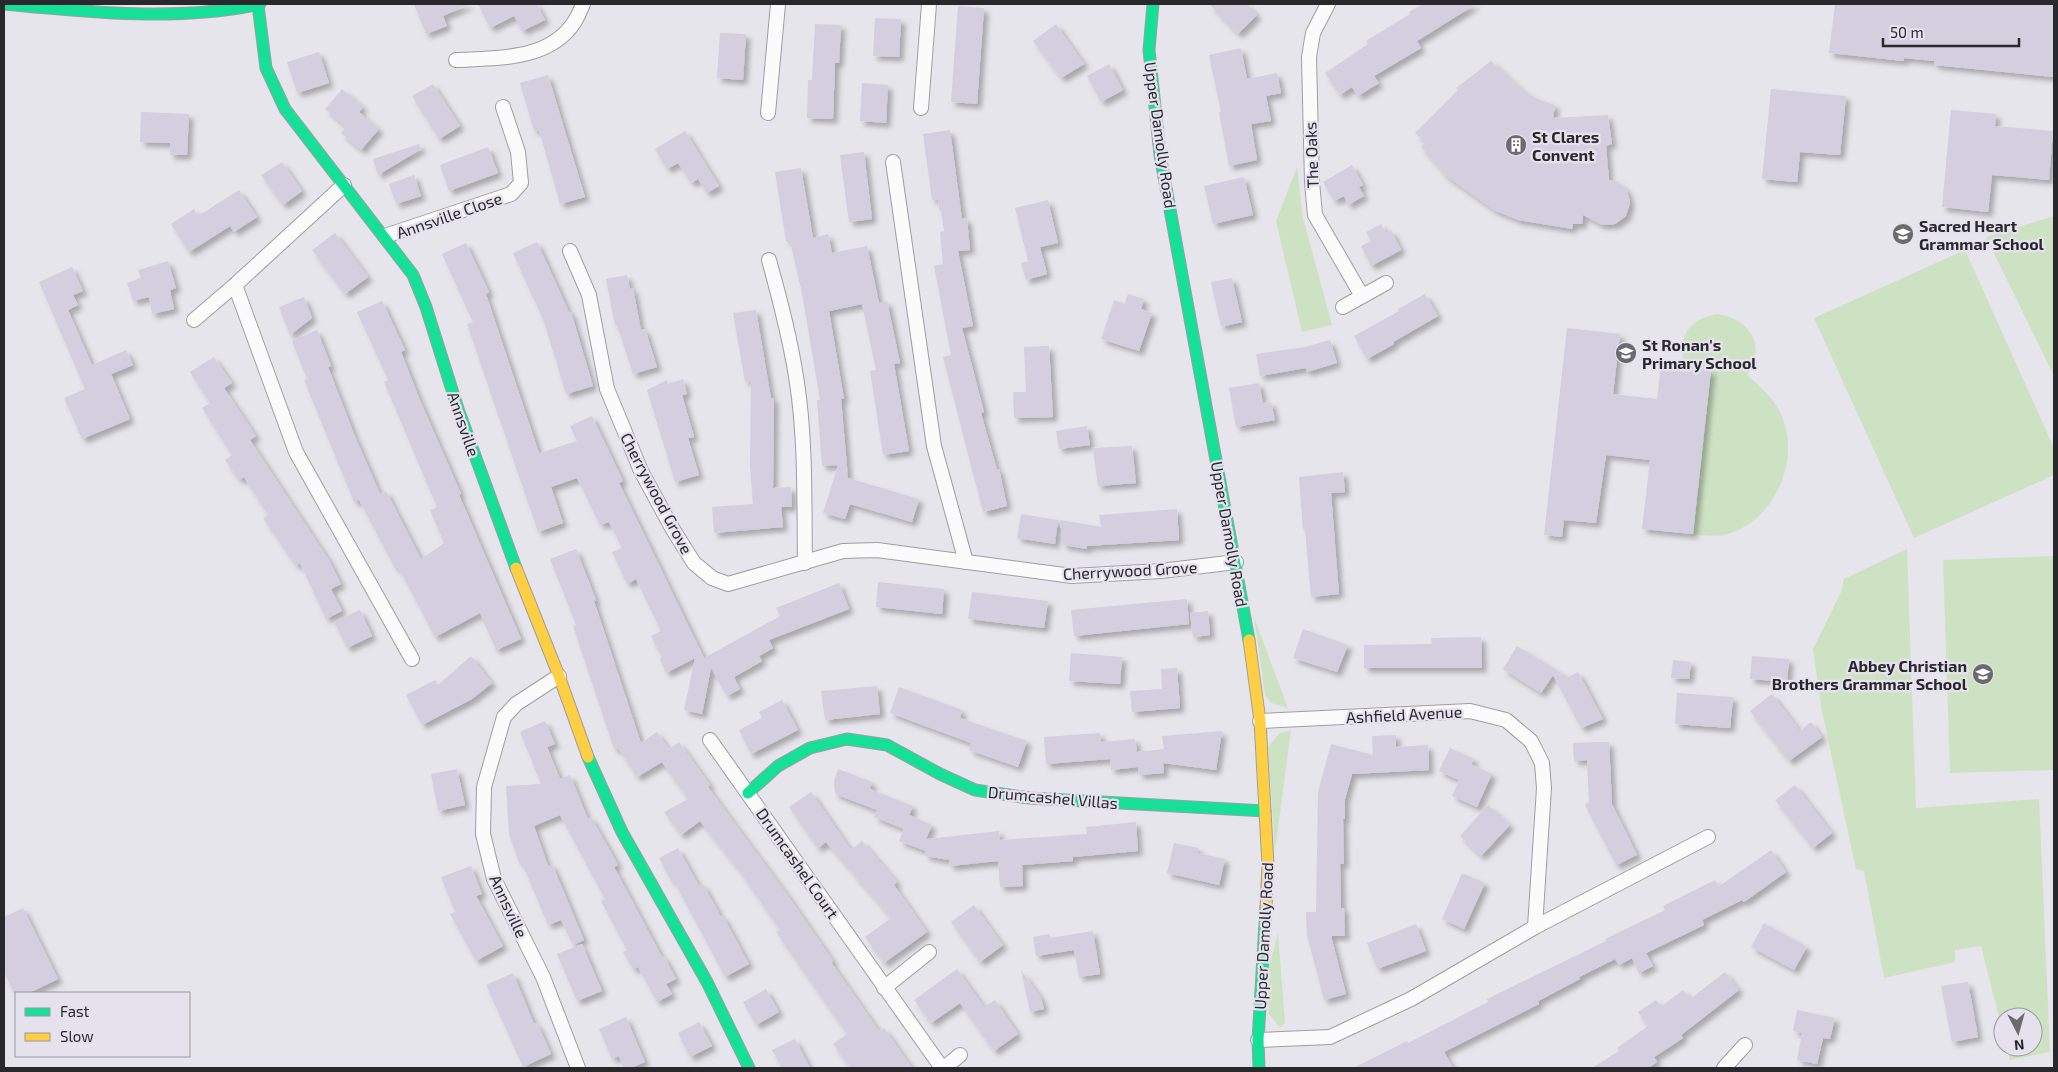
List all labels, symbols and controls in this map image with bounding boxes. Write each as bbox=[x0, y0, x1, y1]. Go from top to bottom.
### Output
scale bar bbox=[1883, 15, 2019, 47]
text: 50 m bbox=[1890, 23, 1924, 41]
street label: Upper Damolly Road bbox=[1141, 61, 1181, 209]
street label: The Oaks bbox=[1300, 121, 1322, 189]
place label: St Clares Convent bbox=[1532, 127, 1599, 164]
building icon: St Clares Convent bbox=[1504, 133, 1528, 157]
street label: Annsville Close bbox=[394, 188, 504, 242]
place label: Sacred Heart Grammar School bbox=[1919, 216, 2045, 253]
school or university icon: Sacred Heart Grammar School bbox=[1891, 222, 1915, 246]
place label: St Ronan's Primary School bbox=[1642, 335, 1757, 373]
school or university icon: St Ronan's Primary School bbox=[1614, 341, 1638, 365]
street label: Annsville bbox=[444, 389, 484, 459]
street label: Cherrywood Grove bbox=[617, 429, 697, 557]
street label: Upper Damolly Road bbox=[1208, 460, 1252, 608]
street label: Cherrywood Grove bbox=[1062, 557, 1198, 583]
place label: Abbey Christian Brothers Grammar School bbox=[1772, 656, 1968, 693]
school or university icon: Abbey Christian Brothers Grammar School bbox=[1971, 662, 1995, 686]
street label: Ashfield Avenue bbox=[1345, 701, 1463, 727]
street label: Drumcashel Villas bbox=[987, 782, 1119, 812]
street label: Drumcashel Court bbox=[753, 804, 843, 922]
street label: Upper Damolly Road bbox=[1250, 862, 1276, 1010]
street label: Annsville bbox=[486, 872, 532, 940]
legend bbox=[15, 992, 190, 1057]
text: Fast bbox=[60, 1002, 90, 1020]
north arrow bbox=[1993, 1007, 2043, 1057]
text: Slow bbox=[60, 1027, 94, 1045]
text: N bbox=[2013, 1036, 2025, 1054]

